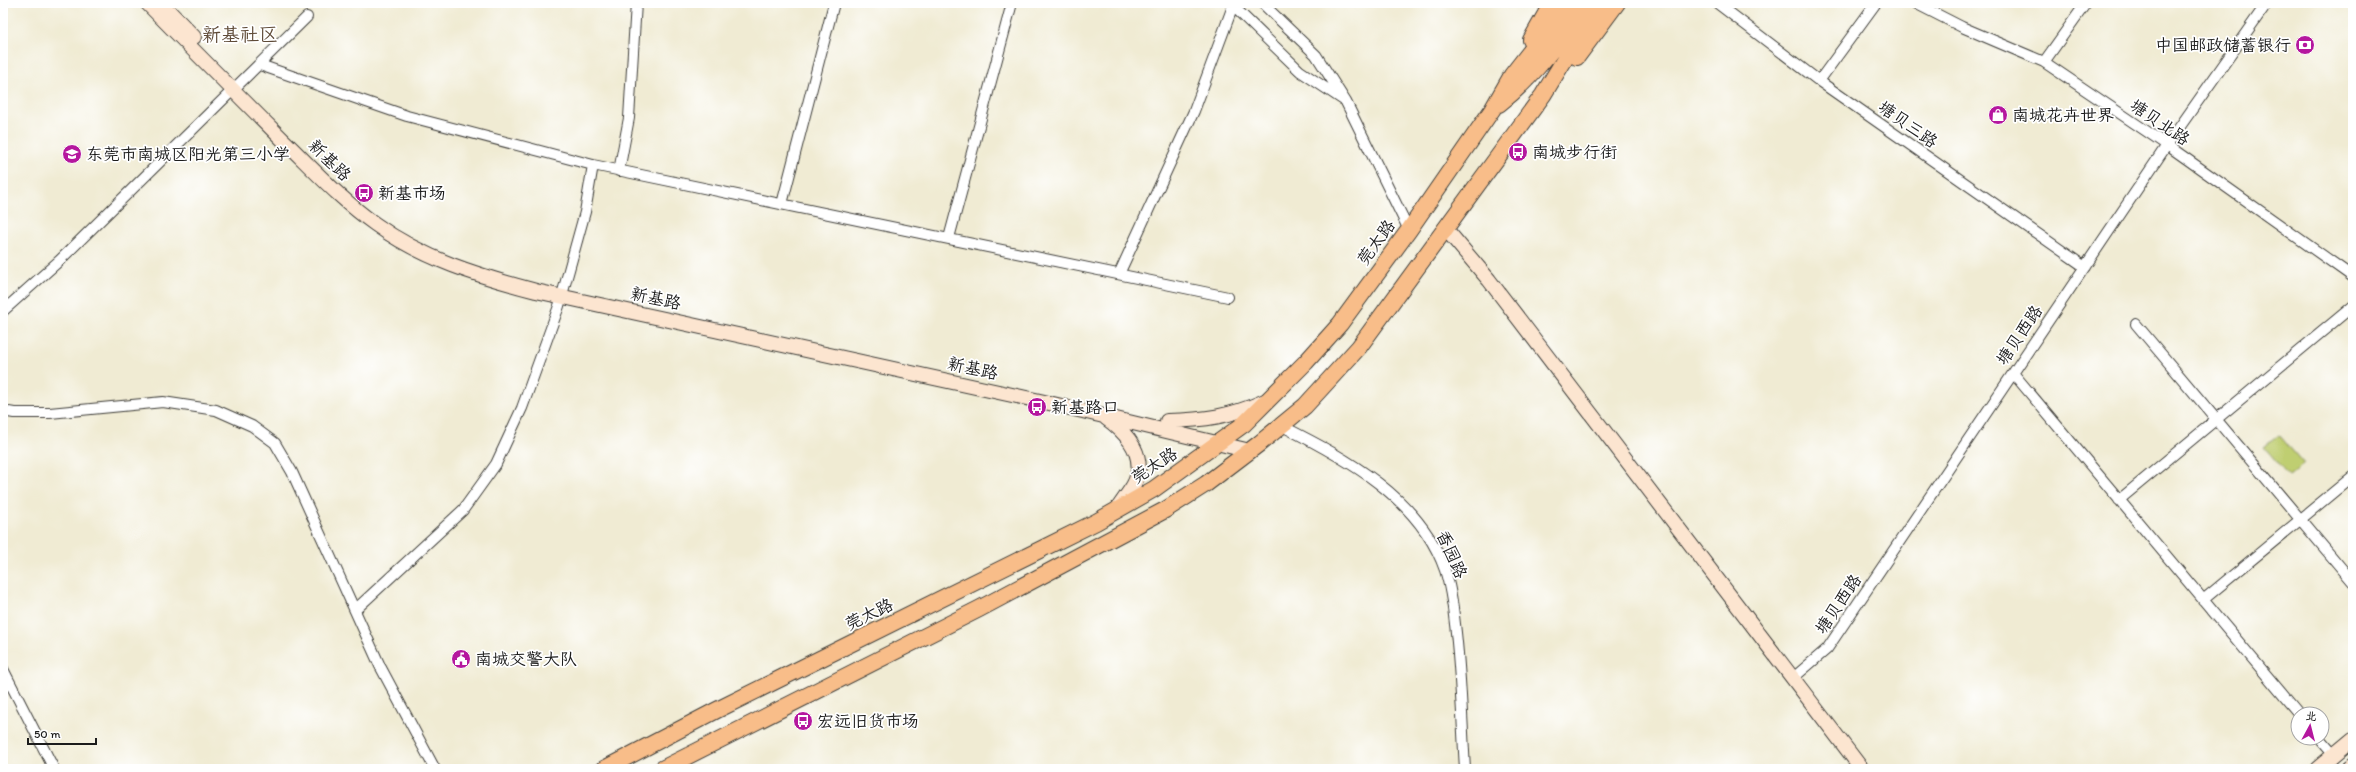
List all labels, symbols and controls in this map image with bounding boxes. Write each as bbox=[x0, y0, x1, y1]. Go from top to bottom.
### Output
district label: 新基社区 bbox=[202, 23, 278, 46]
bank icon: 中国邮政储蓄银行 bbox=[2294, 34, 2316, 56]
place label: 中国邮政储蓄银行 bbox=[2155, 35, 2291, 55]
street label: 塘贝北路 bbox=[2126, 95, 2194, 149]
street label: 塘贝三路 bbox=[1874, 96, 1942, 152]
shop icon: 南城花卉世界 bbox=[1987, 104, 2009, 126]
place label: 南城花卉世界 bbox=[2012, 105, 2114, 125]
street label: 新基路 bbox=[305, 135, 355, 185]
bus stop icon: 南城步行街 bbox=[1507, 141, 1529, 163]
place label: 南城步行街 bbox=[1532, 142, 1617, 162]
school or university icon: 东莞市南城区阳光第三小学 bbox=[61, 143, 83, 165]
place label: 东莞市南城区阳光第三小学 bbox=[86, 144, 290, 164]
bus stop icon: 新基市场 bbox=[353, 182, 375, 204]
place label: 新基市场 bbox=[378, 183, 446, 203]
street label: 莞太路 bbox=[1353, 215, 1399, 269]
street label: 新基路 bbox=[629, 283, 683, 313]
street label: 塘贝西路 bbox=[1992, 301, 2046, 369]
street label: 新基路 bbox=[946, 353, 1000, 383]
bus stop icon: 新基路口 bbox=[1026, 396, 1048, 418]
place label: 新基路口 bbox=[1051, 397, 1119, 417]
street label: 莞太路 bbox=[1127, 443, 1181, 487]
street label: 香园路 bbox=[1432, 527, 1472, 581]
street label: 塘贝西路 bbox=[1811, 570, 1865, 638]
street label: 莞太路 bbox=[842, 594, 896, 634]
public building icon: 南城交警大队 bbox=[450, 648, 472, 670]
place label: 南城交警大队 bbox=[475, 649, 577, 669]
north arrow bbox=[2290, 706, 2330, 746]
text: 北 bbox=[2305, 709, 2317, 724]
bus stop icon: 宏远旧货市场 bbox=[792, 710, 814, 732]
place label: 宏远旧货市场 bbox=[817, 711, 919, 731]
scale bar bbox=[28, 720, 96, 746]
text: 50 m bbox=[34, 727, 60, 741]

